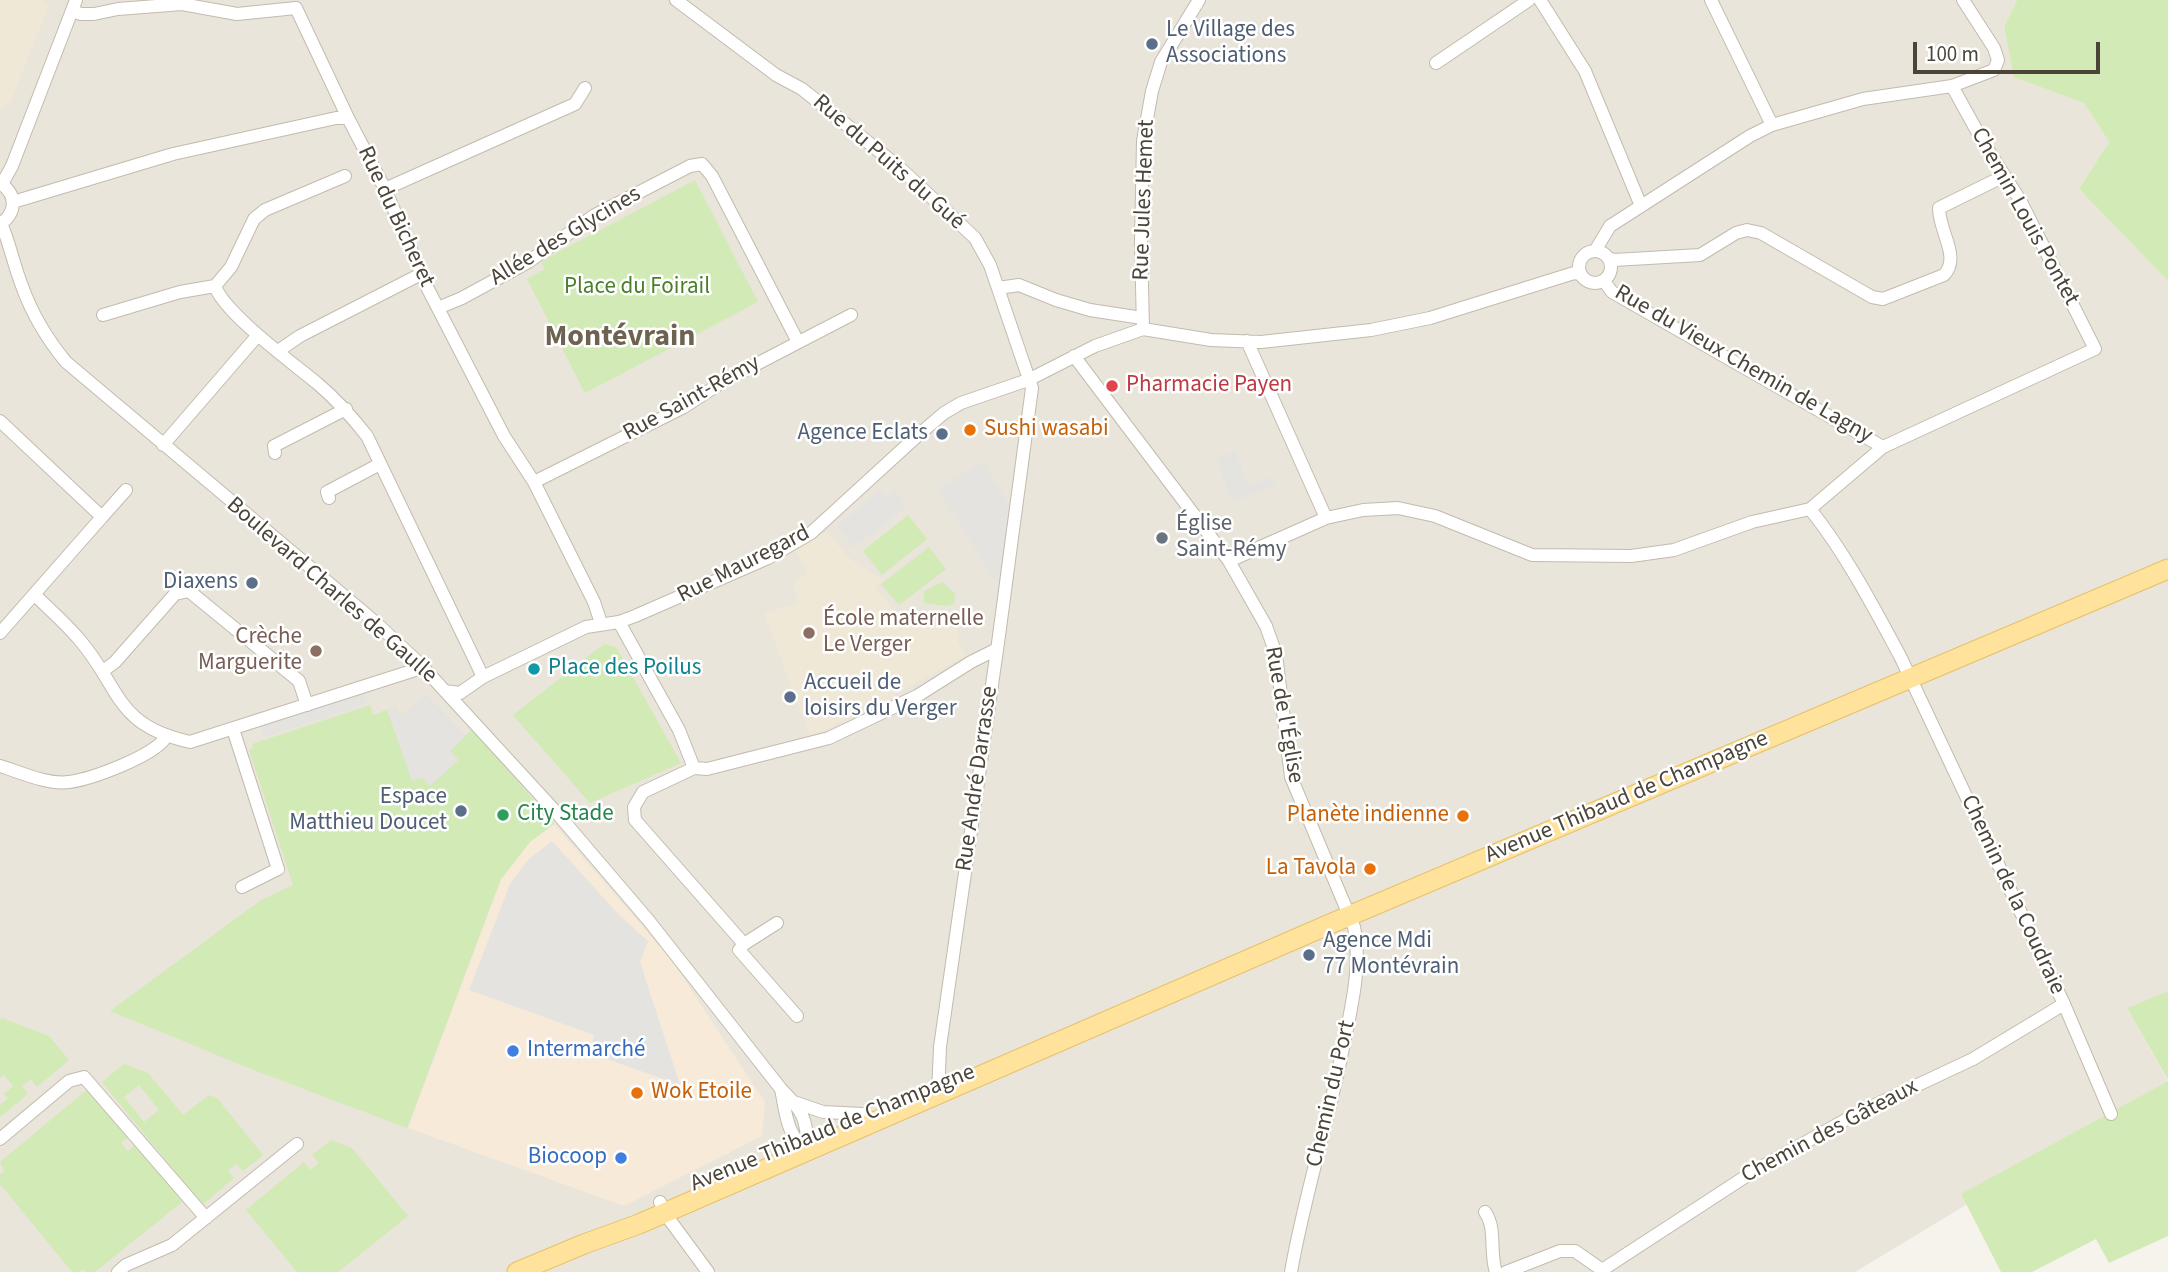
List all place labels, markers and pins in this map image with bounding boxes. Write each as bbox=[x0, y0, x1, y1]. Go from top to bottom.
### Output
place label: Le Village des Associations bbox=[1166, 17, 1295, 71]
marker: Le Village des Associations bbox=[1144, 36, 1160, 52]
place label: Pharmacie Payen bbox=[1126, 372, 1292, 400]
marker: Pharmacie Payen bbox=[1104, 378, 1120, 394]
place label: Sushi wasabi bbox=[984, 416, 1109, 444]
place label: Agence Eclats bbox=[798, 420, 928, 448]
marker: Sushi wasabi bbox=[962, 422, 978, 438]
marker: Agence Eclats bbox=[934, 426, 950, 442]
place label: Église Saint-Rémy bbox=[1176, 511, 1287, 565]
marker: Église Saint-Rémy bbox=[1154, 530, 1170, 546]
place label: Diaxens bbox=[163, 569, 238, 597]
marker: Diaxens bbox=[244, 575, 260, 591]
place label: École maternelle Le Verger bbox=[823, 606, 984, 660]
place label: Crèche Marguerite bbox=[198, 624, 302, 678]
marker: École maternelle Le Verger bbox=[801, 625, 817, 641]
marker: Crèche Marguerite bbox=[308, 643, 324, 659]
place label: Place des Poilus bbox=[548, 655, 702, 683]
marker: Place des Poilus bbox=[526, 661, 542, 677]
place label: Accueil de loisirs du Verger bbox=[804, 670, 957, 724]
marker: Accueil de loisirs du Verger bbox=[782, 689, 798, 705]
place label: Espace Matthieu Doucet bbox=[289, 784, 447, 838]
place label: City Stade bbox=[517, 801, 614, 829]
place label: Planète indienne bbox=[1287, 802, 1449, 830]
marker: Espace Matthieu Doucet bbox=[453, 803, 469, 819]
marker: City Stade bbox=[495, 807, 511, 823]
marker: Planète indienne bbox=[1455, 808, 1471, 824]
place label: La Tavola bbox=[1266, 855, 1356, 883]
marker: La Tavola bbox=[1362, 861, 1378, 877]
place label: Agence Mdi 77 Montévrain bbox=[1323, 928, 1459, 982]
marker: Agence Mdi 77 Montévrain bbox=[1301, 947, 1317, 963]
place label: Intermarché bbox=[527, 1037, 645, 1065]
marker: Intermarché bbox=[505, 1043, 521, 1059]
place label: Wok Etoile bbox=[651, 1079, 752, 1107]
marker: Wok Etoile bbox=[629, 1085, 645, 1101]
place label: Biocoop bbox=[528, 1144, 607, 1172]
marker: Biocoop bbox=[613, 1150, 629, 1166]

